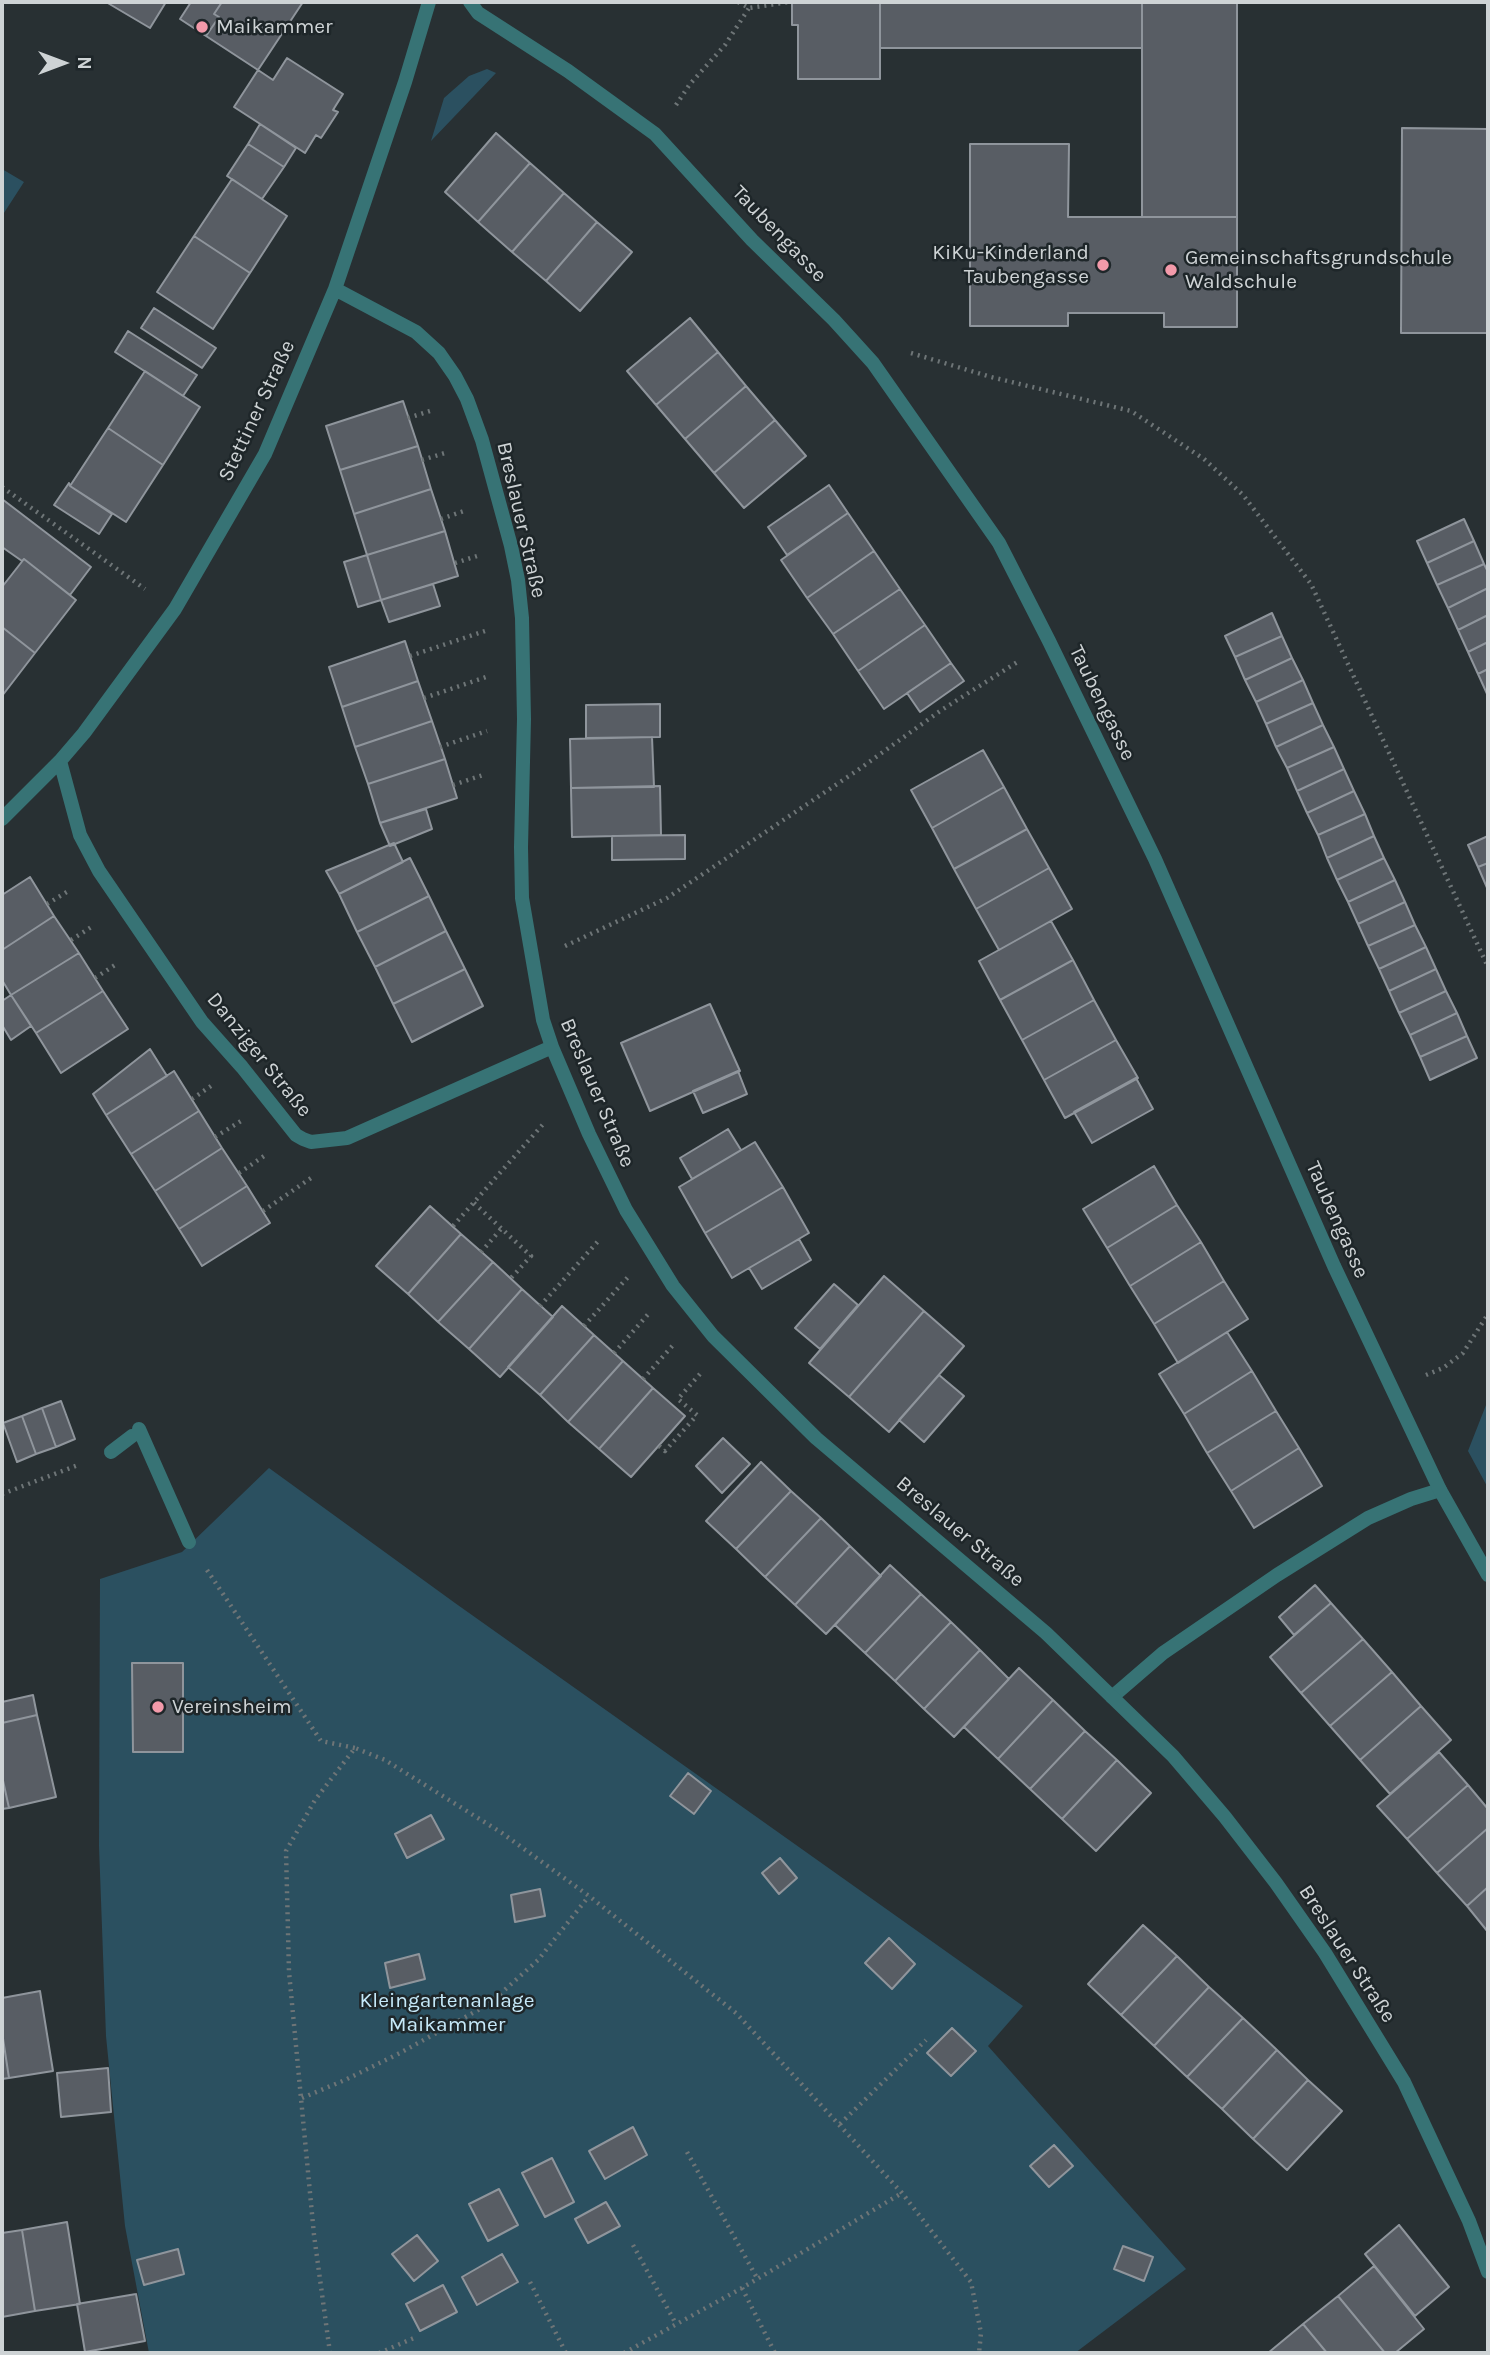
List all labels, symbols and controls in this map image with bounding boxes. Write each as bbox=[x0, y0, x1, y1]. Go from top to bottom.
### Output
place label: Maikammer bbox=[216, 14, 333, 40]
marker: Maikammer bbox=[194, 19, 210, 35]
north arrow bbox=[28, 28, 98, 98]
text: N bbox=[73, 56, 95, 70]
street label: Taubengasse bbox=[726, 180, 832, 288]
place label: KiKu-Kinderland Taubengasse bbox=[932, 240, 1089, 290]
place label: Gemeinschaftsgrundschule Waldschule bbox=[1185, 245, 1452, 295]
marker: KiKu-Kinderland Taubengasse bbox=[1095, 257, 1111, 273]
marker: Gemeinschaftsgrundschule Waldschule bbox=[1163, 262, 1179, 278]
street label: Stettiner Straße bbox=[213, 336, 301, 486]
street label: Breslauer Straße bbox=[491, 440, 551, 600]
street label: Taubengasse bbox=[1063, 641, 1141, 765]
street label: Danziger Straße bbox=[201, 988, 317, 1122]
street label: Breslauer Straße bbox=[554, 1015, 640, 1171]
street label: Taubengasse bbox=[1300, 1158, 1374, 1282]
street label: Breslauer Straße bbox=[891, 1471, 1029, 1593]
place label: Vereinsheim bbox=[172, 1694, 292, 1720]
marker: Vereinsheim bbox=[150, 1699, 166, 1715]
street label: Breslauer Straße bbox=[1293, 1880, 1401, 2028]
park label: Kleingartenanlage Maikammer bbox=[359, 1988, 535, 2038]

